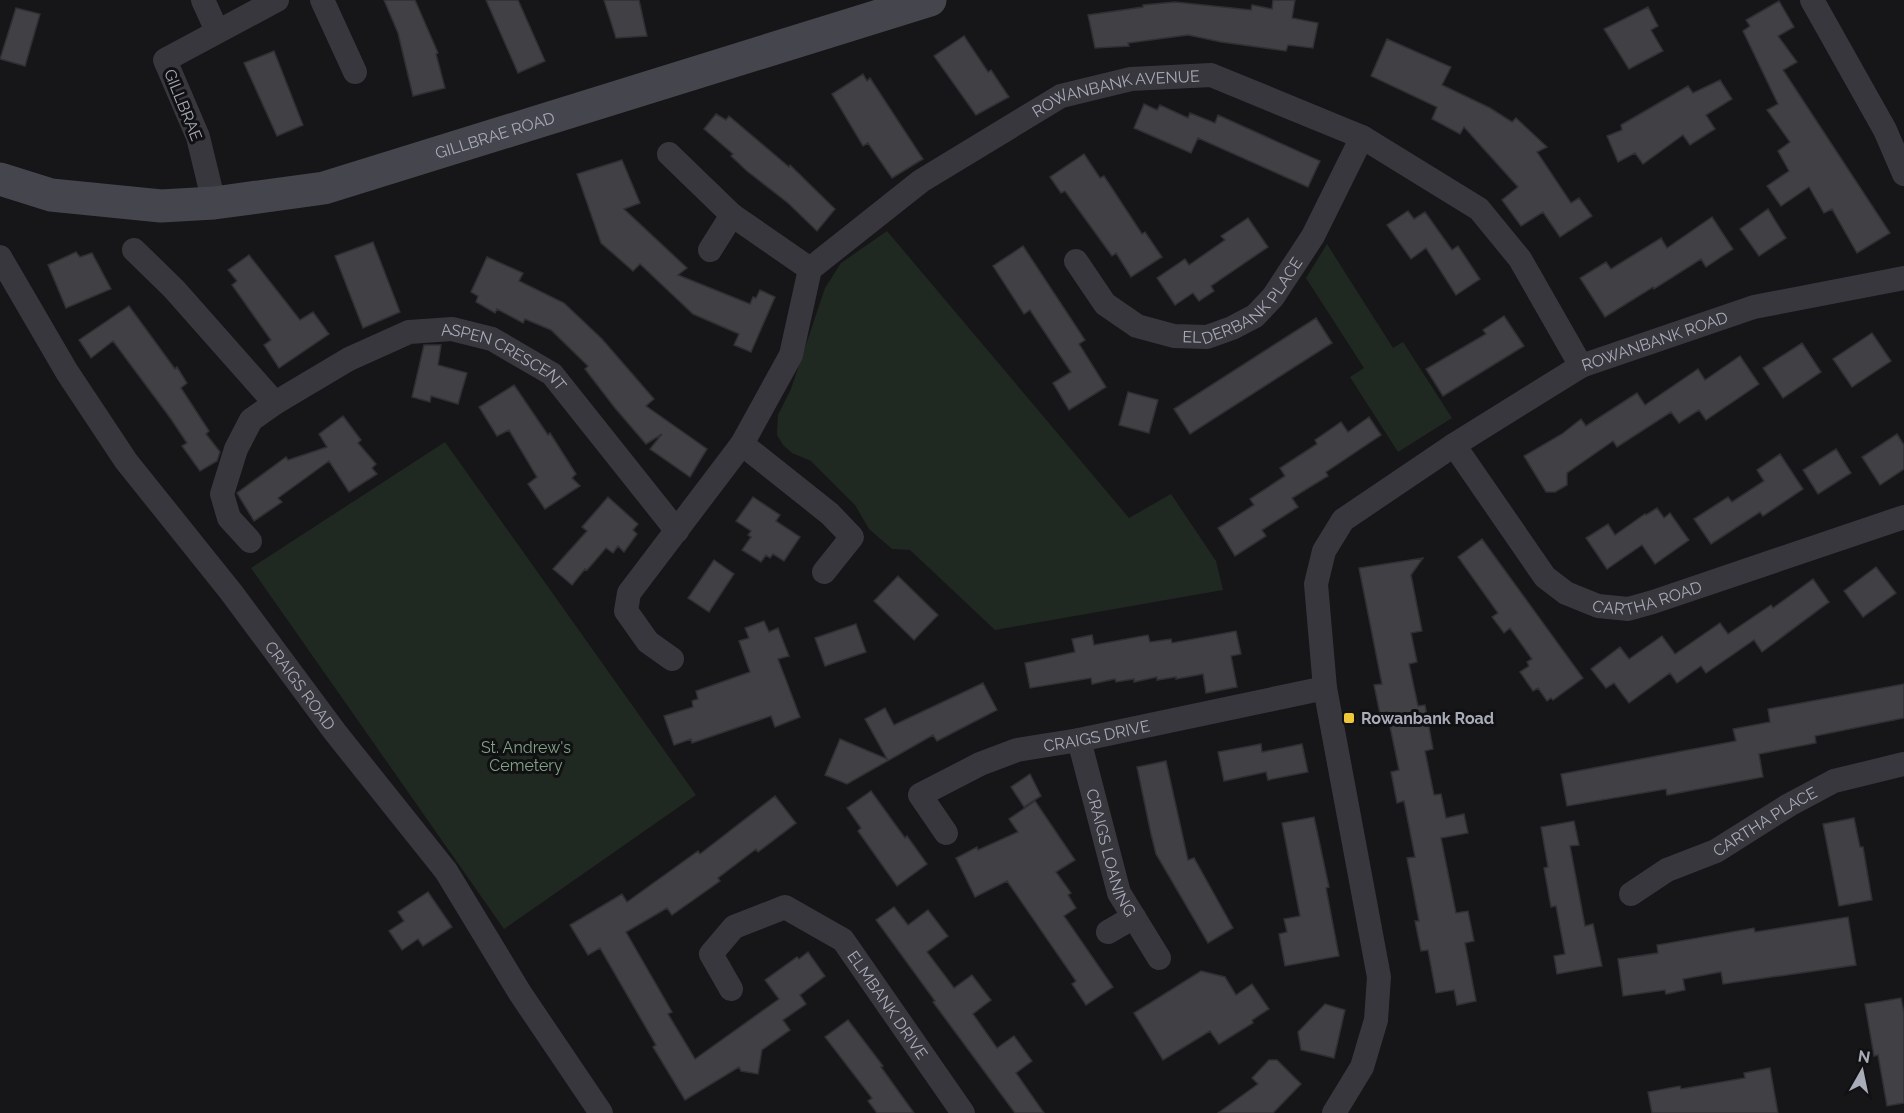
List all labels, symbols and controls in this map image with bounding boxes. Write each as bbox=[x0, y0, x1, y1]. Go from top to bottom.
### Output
street label: GILLBRAE bbox=[160, 66, 206, 144]
street label: ROWANBANK AVENUE bbox=[1028, 66, 1200, 121]
street label: GILLBRAE ROAD bbox=[433, 108, 557, 162]
street label: ELDERBANK PLACE bbox=[1182, 253, 1306, 348]
street label: ROWANBANK ROAD bbox=[1579, 307, 1730, 375]
street label: ASPEN CRESCENT bbox=[440, 320, 571, 394]
street label: CARTHA ROAD bbox=[1589, 577, 1704, 619]
street label: CRAIGS ROAD bbox=[261, 637, 339, 733]
place label: Rowanbank Road bbox=[1361, 709, 1494, 728]
marker: Rowanbank Road bbox=[1342, 711, 1356, 725]
street label: CRAIGS DRIVE bbox=[1042, 716, 1152, 755]
park label: St. Andrew's Cemetery bbox=[481, 738, 571, 775]
street label: CARTHA PLACE bbox=[1709, 782, 1820, 860]
street label: CRAIGS LOANING bbox=[1083, 786, 1140, 920]
street label: ELMBANK DRIVE bbox=[844, 947, 932, 1063]
north arrow bbox=[1832, 1041, 1892, 1101]
text: N bbox=[1857, 1046, 1872, 1067]

